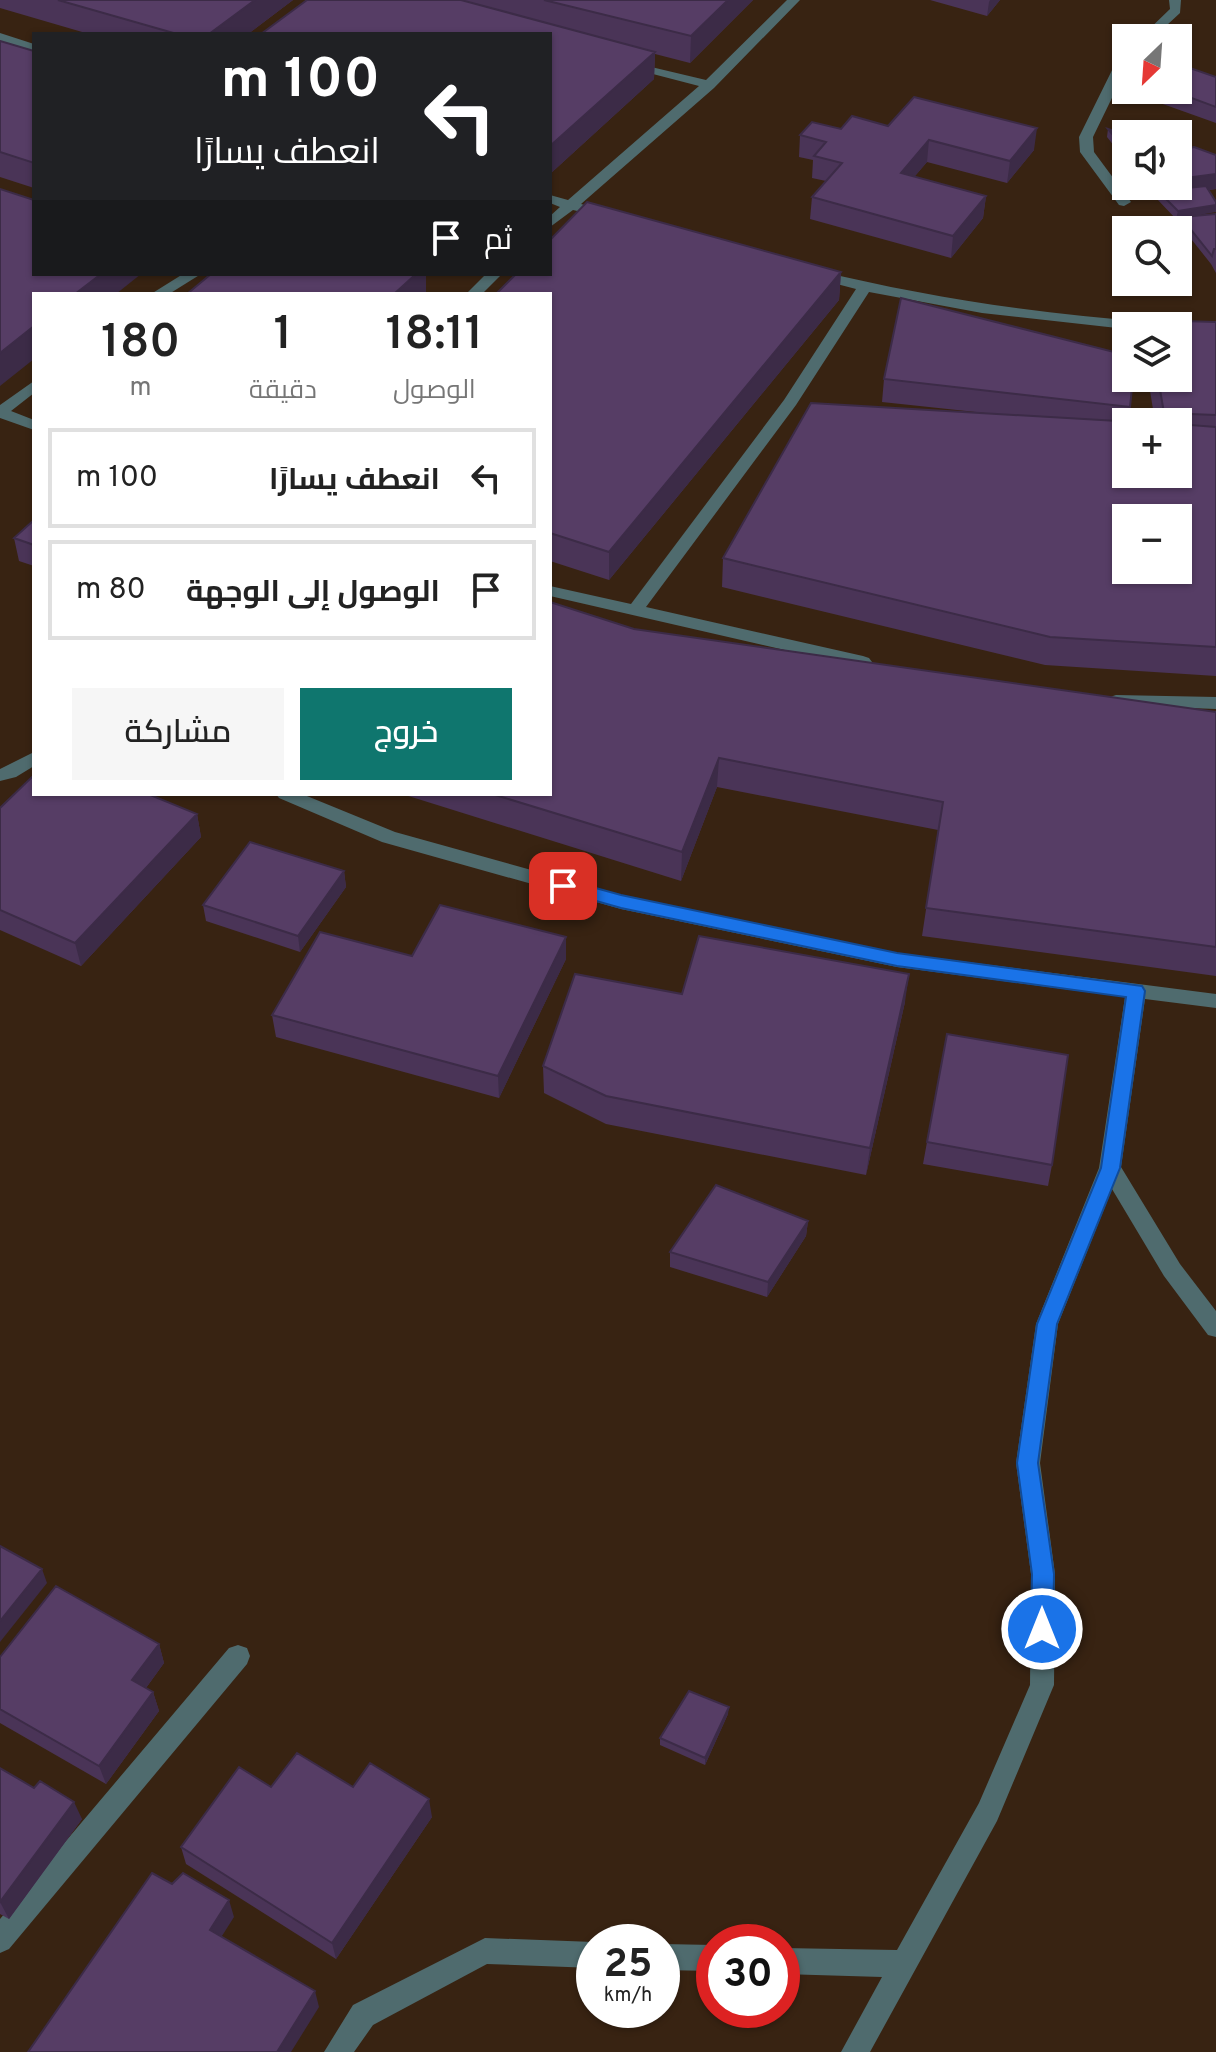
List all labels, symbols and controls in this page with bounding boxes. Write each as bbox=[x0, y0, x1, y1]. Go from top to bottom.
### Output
north arrow bbox=[1112, 24, 1192, 104]
map controls bbox=[1112, 24, 1192, 584]
text: 100 m bbox=[221, 47, 380, 117]
icon: left bbox=[408, 64, 512, 168]
button: sound bbox=[1112, 120, 1192, 200]
text: انعطف يسارًا bbox=[194, 131, 380, 177]
icon: arrive bbox=[424, 216, 468, 260]
button: search bbox=[1112, 216, 1192, 296]
text: ثم bbox=[484, 223, 512, 260]
text: 1 bbox=[274, 306, 292, 366]
text: 18:11 bbox=[386, 306, 483, 366]
button: layers bbox=[1112, 312, 1192, 392]
text: 180 bbox=[101, 314, 180, 374]
text: m bbox=[130, 372, 152, 405]
text: دقيقة bbox=[249, 375, 317, 408]
text: الوصول bbox=[393, 375, 476, 408]
button: + bbox=[1112, 408, 1192, 488]
icon: left bbox=[464, 456, 508, 500]
text: 100 m bbox=[76, 460, 158, 497]
text: انعطف يسارًا bbox=[269, 463, 440, 500]
button: − bbox=[1112, 504, 1192, 584]
icon: arrive bbox=[464, 568, 508, 612]
text: 80 m bbox=[76, 572, 146, 609]
text: الوصول إلى الوجهة bbox=[186, 575, 440, 612]
button: مشاركة bbox=[72, 688, 284, 780]
button: خروج bbox=[300, 688, 512, 780]
pin bbox=[529, 852, 597, 920]
icon: arrive bbox=[541, 864, 585, 908]
position arrow bbox=[1000, 1587, 1084, 1671]
speed limit sign: 30 bbox=[696, 1924, 800, 2028]
text: 25 bbox=[604, 1941, 652, 1991]
text: km/h bbox=[604, 1983, 652, 2009]

